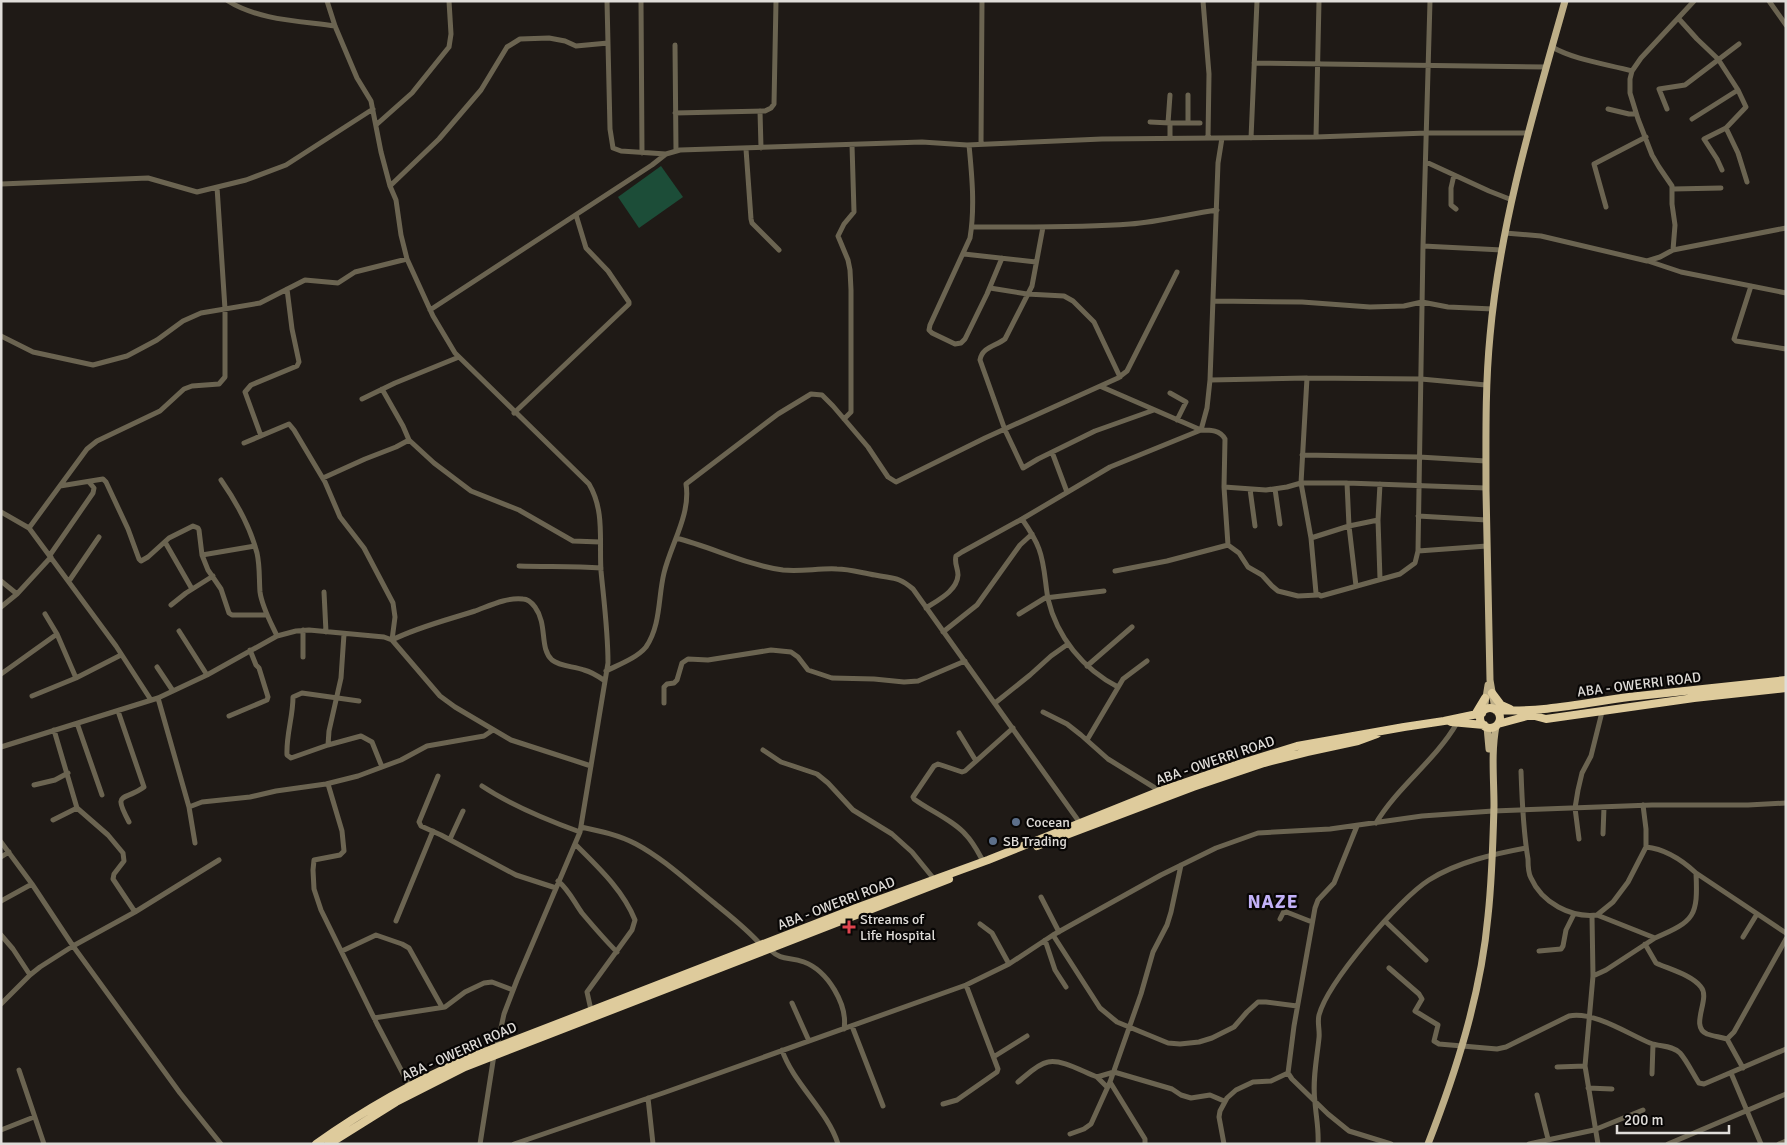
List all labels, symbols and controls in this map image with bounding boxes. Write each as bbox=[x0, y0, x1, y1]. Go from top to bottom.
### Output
street label: ABA - OWERRI ROAD bbox=[1576, 668, 1702, 701]
street label: ABA - OWERRI ROAD bbox=[1154, 732, 1277, 789]
place label: Cocean bbox=[1026, 814, 1070, 831]
marker: Cocean bbox=[1010, 816, 1022, 828]
place label: SB Trading bbox=[1003, 833, 1067, 850]
marker: SB Trading bbox=[987, 835, 999, 847]
street label: ABA - OWERRI ROAD bbox=[775, 873, 897, 934]
district label: NAZE bbox=[1247, 890, 1299, 914]
place label: Streams of Life Hospital bbox=[860, 911, 936, 944]
marker: Streams of Life Hospital bbox=[842, 920, 856, 934]
street label: ABA - OWERRI ROAD bbox=[399, 1018, 520, 1085]
scale bar bbox=[1617, 1102, 1730, 1134]
text: 200 m bbox=[1624, 1111, 1664, 1129]

